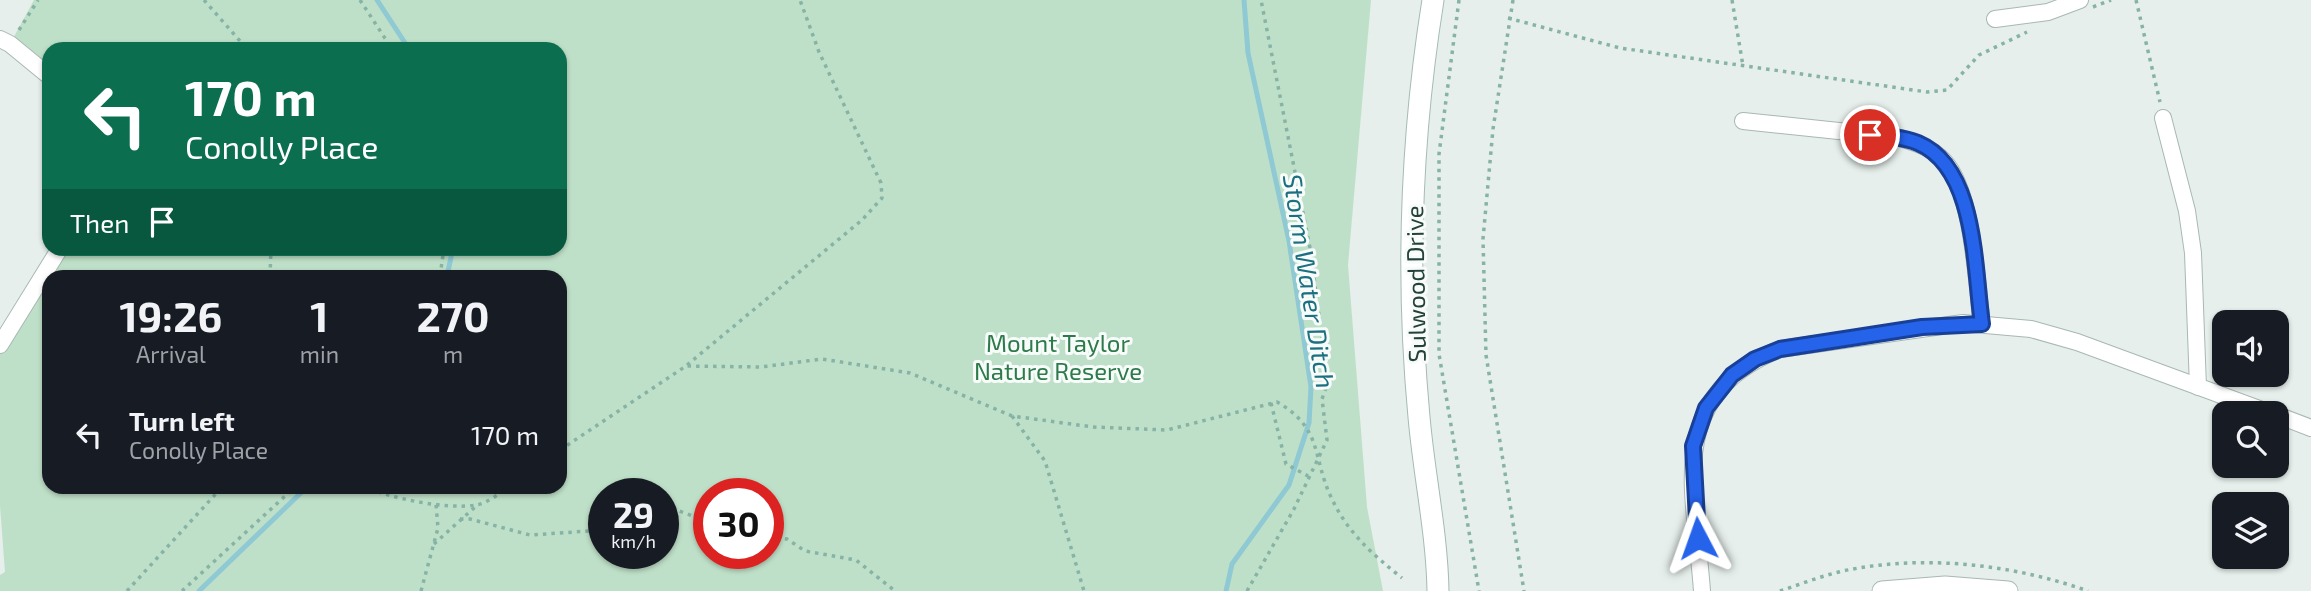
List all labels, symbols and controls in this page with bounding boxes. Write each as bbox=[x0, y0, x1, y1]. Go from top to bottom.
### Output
text: 170 m bbox=[185, 67, 317, 126]
icon: left bbox=[70, 70, 161, 161]
pin bbox=[1840, 105, 1900, 165]
icon: arrive bbox=[1851, 116, 1889, 154]
text: Conolly Place bbox=[185, 127, 378, 165]
water label: Storm Water Ditch bbox=[1278, 172, 1342, 390]
icon: arrive bbox=[143, 203, 181, 241]
street label: Sulwood Drive bbox=[1399, 205, 1431, 363]
text: Then bbox=[70, 207, 129, 238]
text: 19:26 bbox=[119, 290, 222, 340]
text: 1 bbox=[310, 290, 328, 340]
text: 270 bbox=[416, 290, 490, 340]
map controls bbox=[2212, 310, 2289, 569]
button: sound bbox=[2212, 310, 2289, 387]
park label: Mount Taylor Nature Reserve bbox=[974, 328, 1142, 385]
text: Arrival bbox=[136, 340, 206, 368]
text: min bbox=[300, 340, 339, 368]
text: m bbox=[443, 340, 463, 368]
button: search bbox=[2212, 401, 2289, 478]
text: Turn left bbox=[129, 405, 235, 436]
icon: left bbox=[70, 416, 108, 454]
text: 170 m bbox=[471, 419, 539, 450]
text: Conolly Place bbox=[129, 436, 268, 464]
speed limit sign: 30 bbox=[693, 478, 784, 569]
button: layers bbox=[2212, 492, 2289, 569]
text: 29 bbox=[613, 493, 654, 535]
position arrow bbox=[1661, 501, 1735, 575]
text: km/h bbox=[611, 530, 656, 552]

